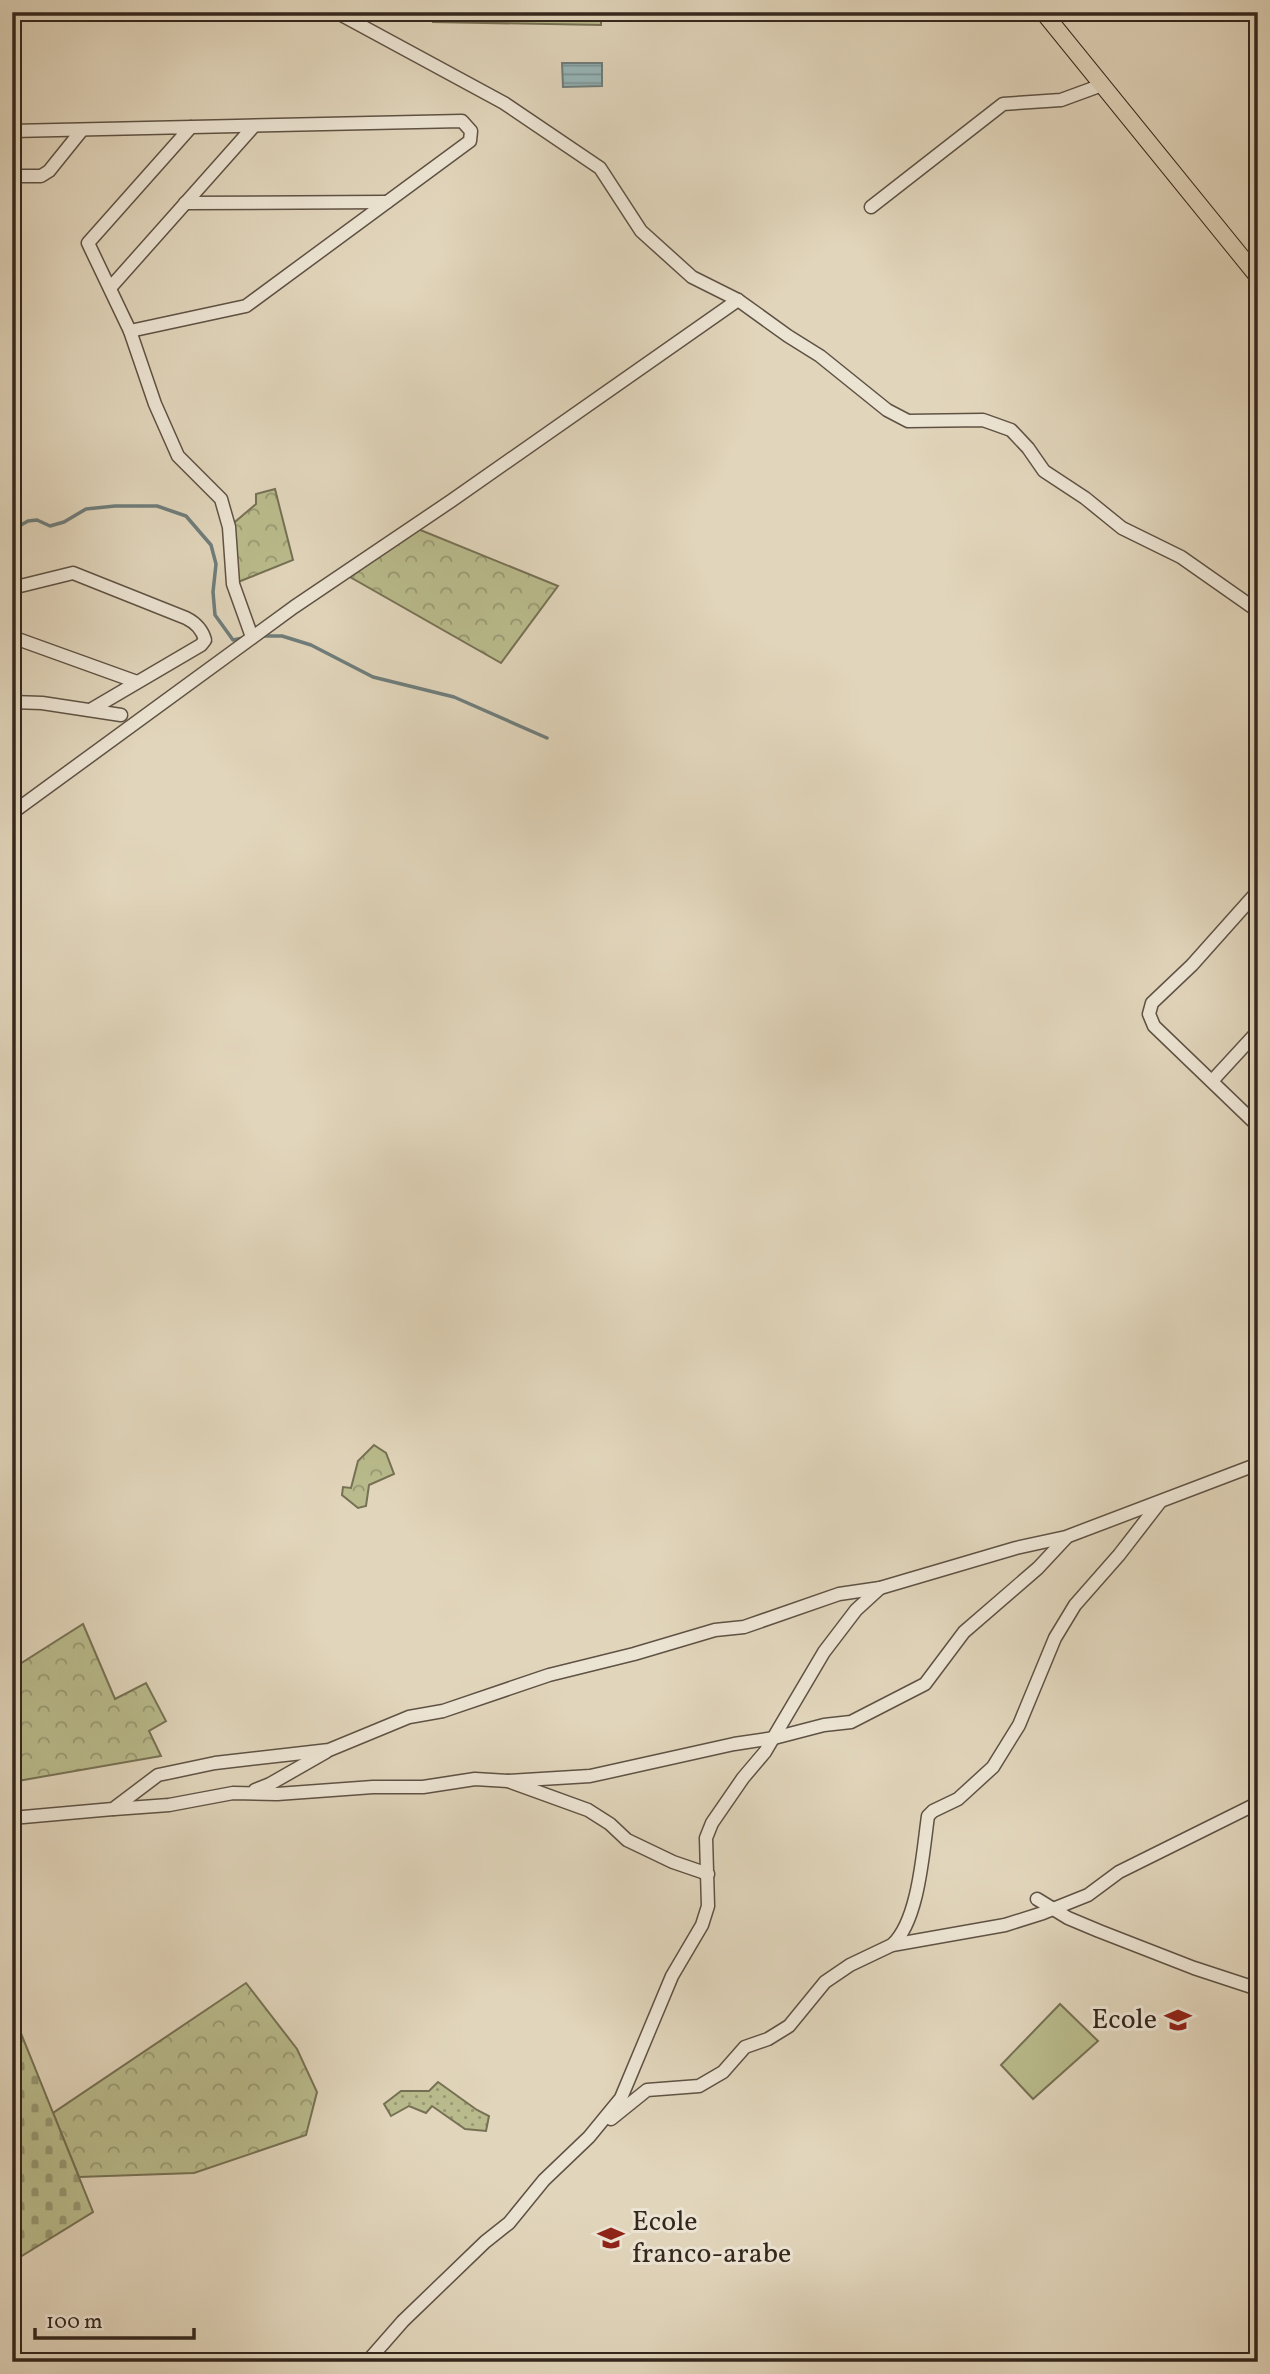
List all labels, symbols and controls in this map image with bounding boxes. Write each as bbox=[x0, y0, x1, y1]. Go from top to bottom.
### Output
place label: Ecole bbox=[1091, 2001, 1157, 2040]
school or university icon: Ecole bbox=[1163, 2005, 1193, 2035]
place label: Ecole franco-arabe bbox=[632, 2203, 791, 2274]
school or university icon: Ecole franco-arabe bbox=[596, 2223, 626, 2253]
scale bar bbox=[35, 2297, 194, 2341]
text: 100 m bbox=[46, 2308, 103, 2337]

